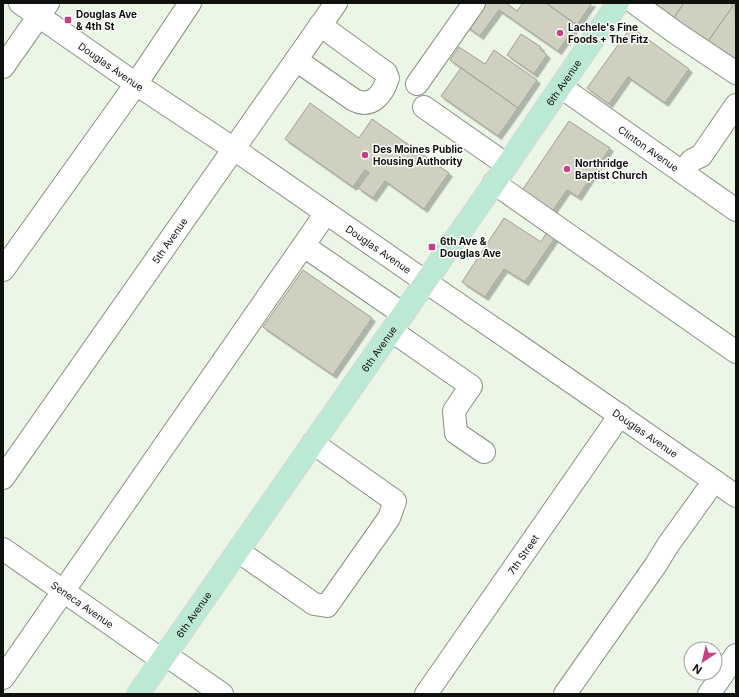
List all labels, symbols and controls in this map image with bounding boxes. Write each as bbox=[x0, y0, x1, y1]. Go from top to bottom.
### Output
place label: Douglas Ave & 4th St bbox=[76, 8, 137, 32]
marker: Douglas Ave & 4th St bbox=[63, 15, 73, 25]
place label: Lachele's Fine Foods + The Fitz bbox=[568, 21, 649, 45]
marker: Lachele's Fine Foods + The Fitz bbox=[555, 28, 565, 38]
street label: Douglas Avenue bbox=[76, 40, 146, 93]
street label: 6th Avenue bbox=[543, 57, 584, 108]
street label: Clinton Avenue bbox=[616, 123, 681, 174]
place label: Des Moines Public Housing Authority bbox=[373, 143, 463, 168]
marker: Des Moines Public Housing Authority bbox=[360, 150, 370, 160]
place label: Northridge Baptist Church bbox=[575, 157, 648, 181]
marker: Northridge Baptist Church bbox=[562, 164, 572, 174]
street label: 5th Avenue bbox=[149, 215, 190, 266]
street label: Douglas Avenue bbox=[344, 222, 414, 276]
place label: 6th Ave & Douglas Ave bbox=[440, 235, 501, 260]
marker: 6th Ave & Douglas Ave bbox=[427, 242, 437, 252]
street label: 6th Avenue bbox=[359, 323, 399, 374]
street label: Douglas Avenue bbox=[610, 406, 680, 460]
street label: 7th Street bbox=[505, 532, 542, 577]
street label: Seneca Avenue bbox=[49, 579, 116, 631]
street label: 6th Avenue bbox=[173, 589, 214, 640]
north arrow bbox=[683, 641, 723, 681]
text: N bbox=[690, 661, 705, 677]

